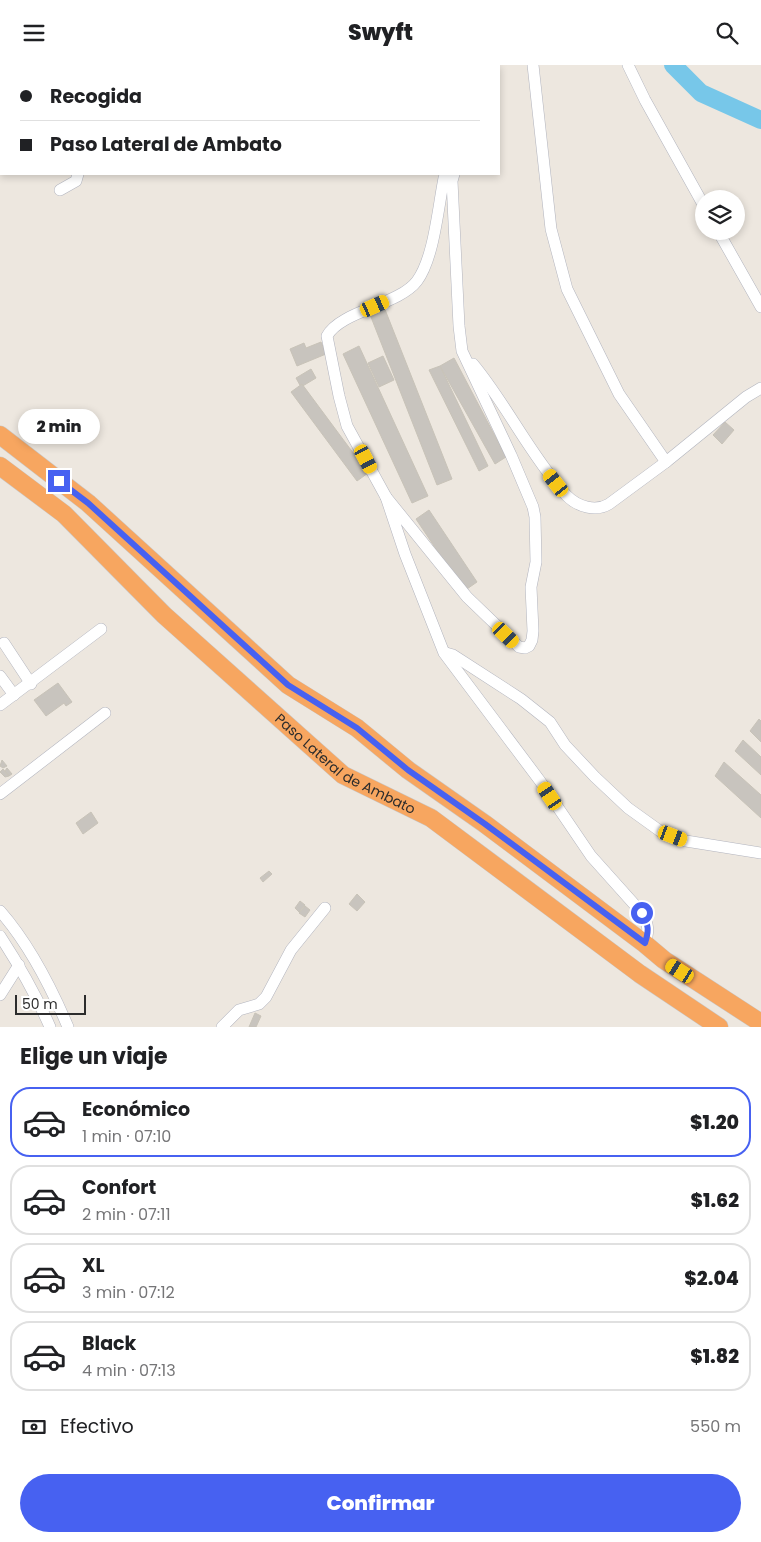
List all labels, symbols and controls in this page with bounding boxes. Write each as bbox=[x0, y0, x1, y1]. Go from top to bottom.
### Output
text: Swyft bbox=[348, 17, 413, 48]
icon: menu bbox=[20, 19, 48, 47]
icon: search bbox=[713, 19, 741, 47]
text: Recogida bbox=[50, 83, 142, 110]
text: Paso Lateral de Ambato bbox=[50, 131, 282, 158]
map controls bbox=[695, 190, 745, 240]
button: layers bbox=[695, 190, 745, 240]
car bbox=[358, 293, 391, 319]
callout: 2 min bbox=[18, 409, 100, 443]
text: 2 min bbox=[36, 415, 82, 438]
car bbox=[352, 442, 379, 476]
car bbox=[540, 467, 571, 499]
route end bbox=[48, 470, 70, 492]
car bbox=[489, 619, 522, 651]
street label: Paso Lateral de Ambato bbox=[271, 709, 419, 819]
car bbox=[535, 779, 564, 813]
car bbox=[656, 824, 689, 848]
route start bbox=[631, 902, 653, 924]
car bbox=[663, 957, 696, 985]
scale bar bbox=[15, 992, 86, 1015]
text: 50 m bbox=[22, 994, 58, 1014]
text: Elige un viaje bbox=[20, 1041, 168, 1072]
text: Económico bbox=[82, 1096, 190, 1123]
icon: car bbox=[22, 1100, 67, 1145]
text: $1.20 bbox=[690, 1109, 739, 1136]
text: 1 min · 07:10 bbox=[82, 1125, 171, 1148]
text: Confort bbox=[82, 1174, 156, 1201]
icon: car bbox=[22, 1178, 67, 1223]
text: $1.62 bbox=[690, 1187, 739, 1214]
text: 2 min · 07:11 bbox=[82, 1203, 171, 1226]
text: XL bbox=[82, 1252, 105, 1279]
icon: car bbox=[22, 1256, 67, 1301]
text: $2.04 bbox=[684, 1265, 739, 1292]
text: 3 min · 07:12 bbox=[82, 1281, 175, 1304]
text: Black bbox=[82, 1330, 136, 1357]
icon: car bbox=[22, 1334, 67, 1379]
text: $1.82 bbox=[690, 1343, 739, 1370]
text: 4 min · 07:13 bbox=[82, 1359, 176, 1382]
icon: cash bbox=[20, 1413, 48, 1441]
text: Efectivo bbox=[60, 1413, 134, 1440]
text: 550 m bbox=[690, 1415, 741, 1438]
button: Confirmar bbox=[20, 1474, 741, 1532]

